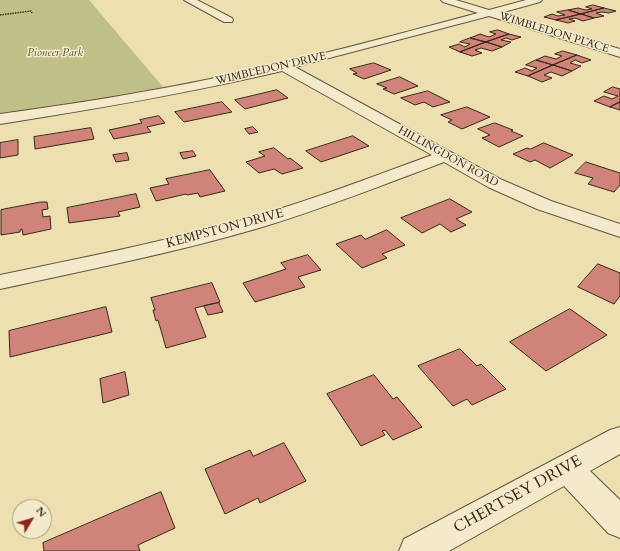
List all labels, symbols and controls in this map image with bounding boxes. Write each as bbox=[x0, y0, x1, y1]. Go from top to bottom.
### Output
street label: WIMBLEDON PLACE bbox=[497, 10, 611, 56]
park label: Pioneer Park bbox=[27, 46, 83, 60]
street label: WIMBLEDON DRIVE bbox=[214, 50, 328, 88]
street label: HILLINGDON ROAD bbox=[395, 124, 501, 190]
street label: KEMPSTON DRIVE bbox=[165, 206, 285, 252]
street label: CHERTSEY DRIVE bbox=[451, 452, 585, 538]
north arrow bbox=[12, 499, 52, 539]
text: N bbox=[32, 504, 50, 520]

